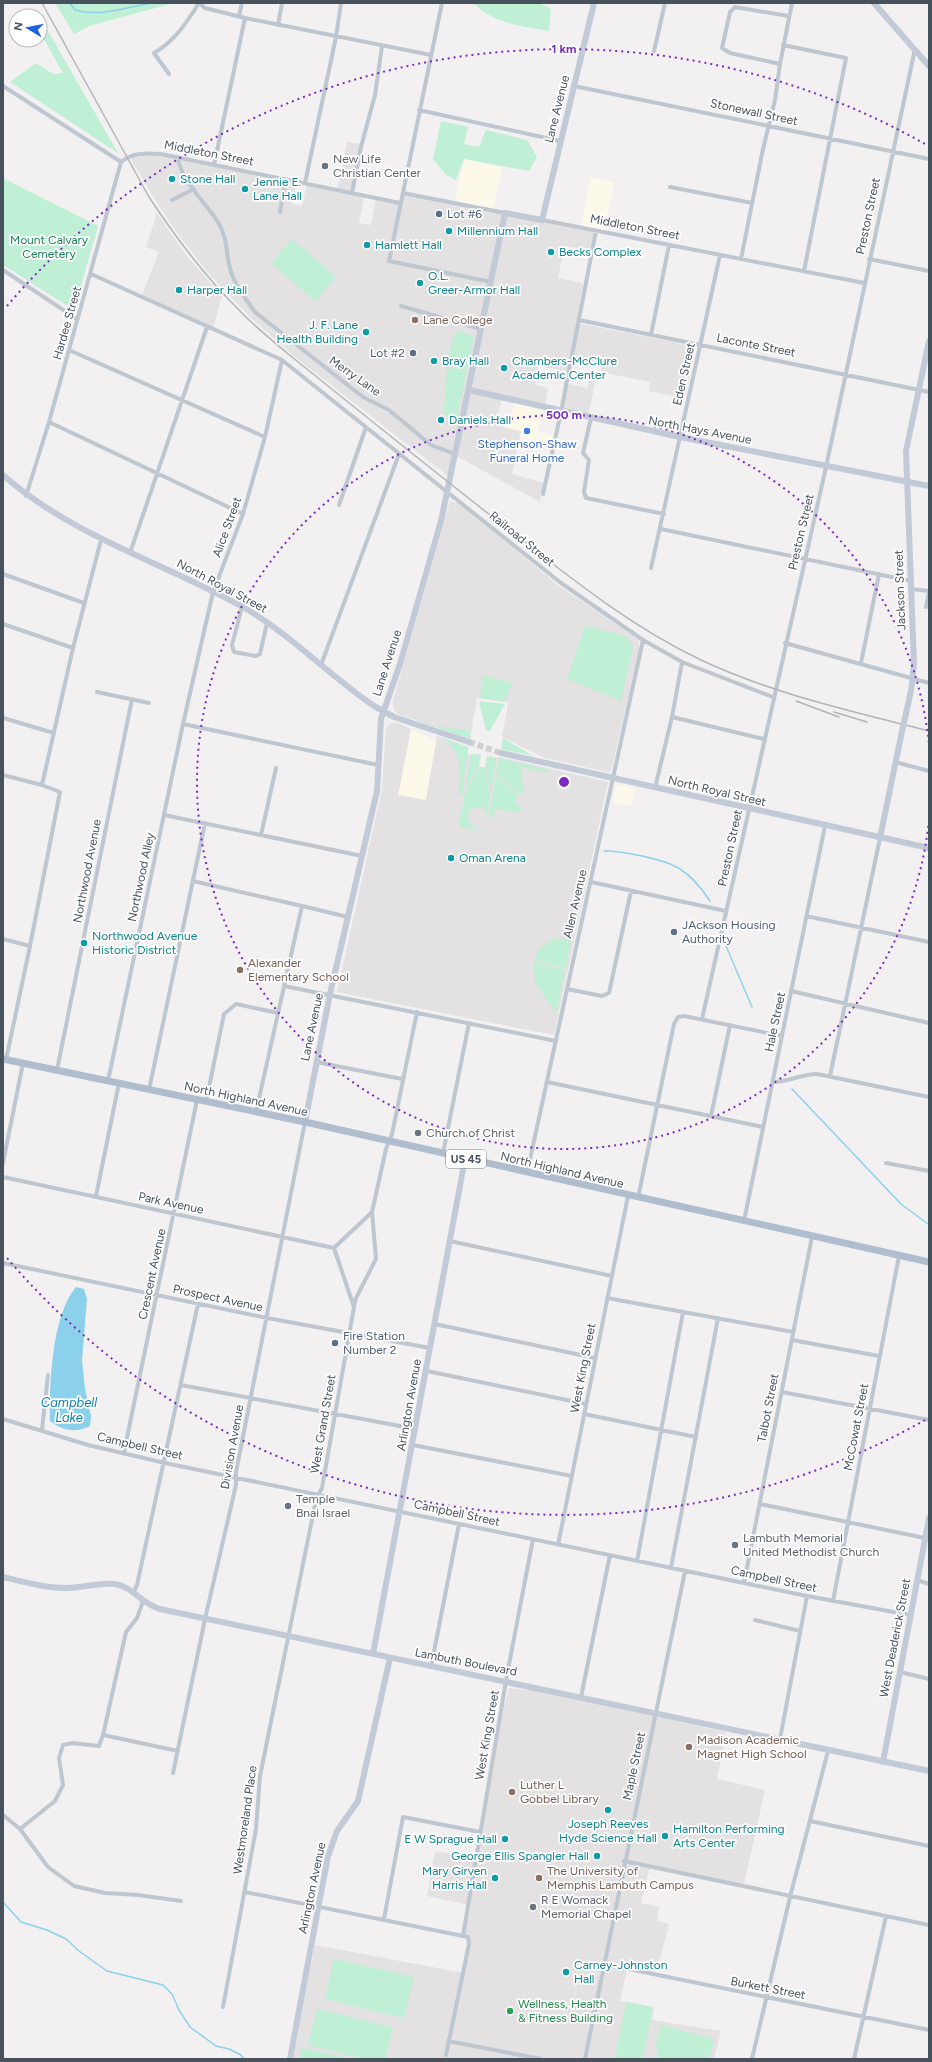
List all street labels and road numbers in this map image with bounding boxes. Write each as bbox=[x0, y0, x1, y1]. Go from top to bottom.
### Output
street label: Lane Avenue bbox=[542, 73, 572, 144]
street label: Stonewall Street bbox=[709, 96, 800, 128]
street label: Middleton Street bbox=[163, 137, 255, 169]
street label: Preston Street bbox=[853, 176, 883, 256]
street label: Middleton Street bbox=[589, 211, 681, 243]
street label: Hardee Street bbox=[50, 284, 84, 361]
street label: Laconte Street bbox=[715, 330, 797, 360]
street label: Eden Street bbox=[670, 341, 698, 407]
street label: Merry Lane bbox=[327, 353, 384, 399]
street label: North Hays Avenue bbox=[647, 413, 753, 447]
street label: Preston Street bbox=[785, 492, 817, 571]
street label: Alice Street bbox=[210, 495, 245, 559]
street label: Railroad Street bbox=[487, 508, 558, 570]
street label: Jackson Street bbox=[892, 549, 908, 630]
street label: North Royal Street bbox=[174, 556, 270, 616]
street label: Lane Avenue bbox=[370, 628, 404, 698]
street label: North Royal Street bbox=[667, 773, 768, 809]
street label: Preston Street bbox=[715, 808, 745, 888]
street label: Northwood Avenue bbox=[70, 818, 104, 924]
street label: Northwood Alley bbox=[125, 830, 157, 923]
street label: Allen Avenue bbox=[560, 868, 590, 940]
street label: Hale Street bbox=[762, 990, 788, 1053]
street label: Lane Avenue bbox=[298, 991, 326, 1062]
street label: North Highland Avenue bbox=[183, 1079, 310, 1119]
street label: North Highland Avenue bbox=[499, 1149, 625, 1191]
road number: US 45 bbox=[446, 1150, 486, 1168]
street label: Park Avenue bbox=[137, 1189, 205, 1217]
street label: Crescent Avenue bbox=[136, 1227, 169, 1321]
street label: Prospect Avenue bbox=[172, 1282, 265, 1314]
street label: West King Street bbox=[567, 1322, 599, 1414]
street label: Arlington Avenue bbox=[394, 1358, 424, 1452]
street label: Talbot Street bbox=[754, 1372, 782, 1444]
street label: West Grand Street bbox=[307, 1373, 339, 1475]
street label: McCowat Street bbox=[841, 1382, 871, 1472]
street label: Division Avenue bbox=[218, 1403, 246, 1490]
street label: Campbell Street bbox=[96, 1429, 185, 1463]
street label: Campbell Street bbox=[413, 1497, 502, 1529]
street label: Campbell Street bbox=[730, 1563, 819, 1595]
street label: West Deaderick Street bbox=[877, 1577, 913, 1699]
street label: Lambuth Boulevard bbox=[414, 1645, 518, 1679]
street label: West King Street bbox=[472, 1688, 502, 1781]
street label: Maple Street bbox=[620, 1730, 648, 1801]
street label: Westmoreland Place bbox=[230, 1764, 260, 1875]
street label: Arlington Avenue bbox=[295, 1841, 329, 1935]
street label: Burkett Street bbox=[729, 1974, 807, 2002]

